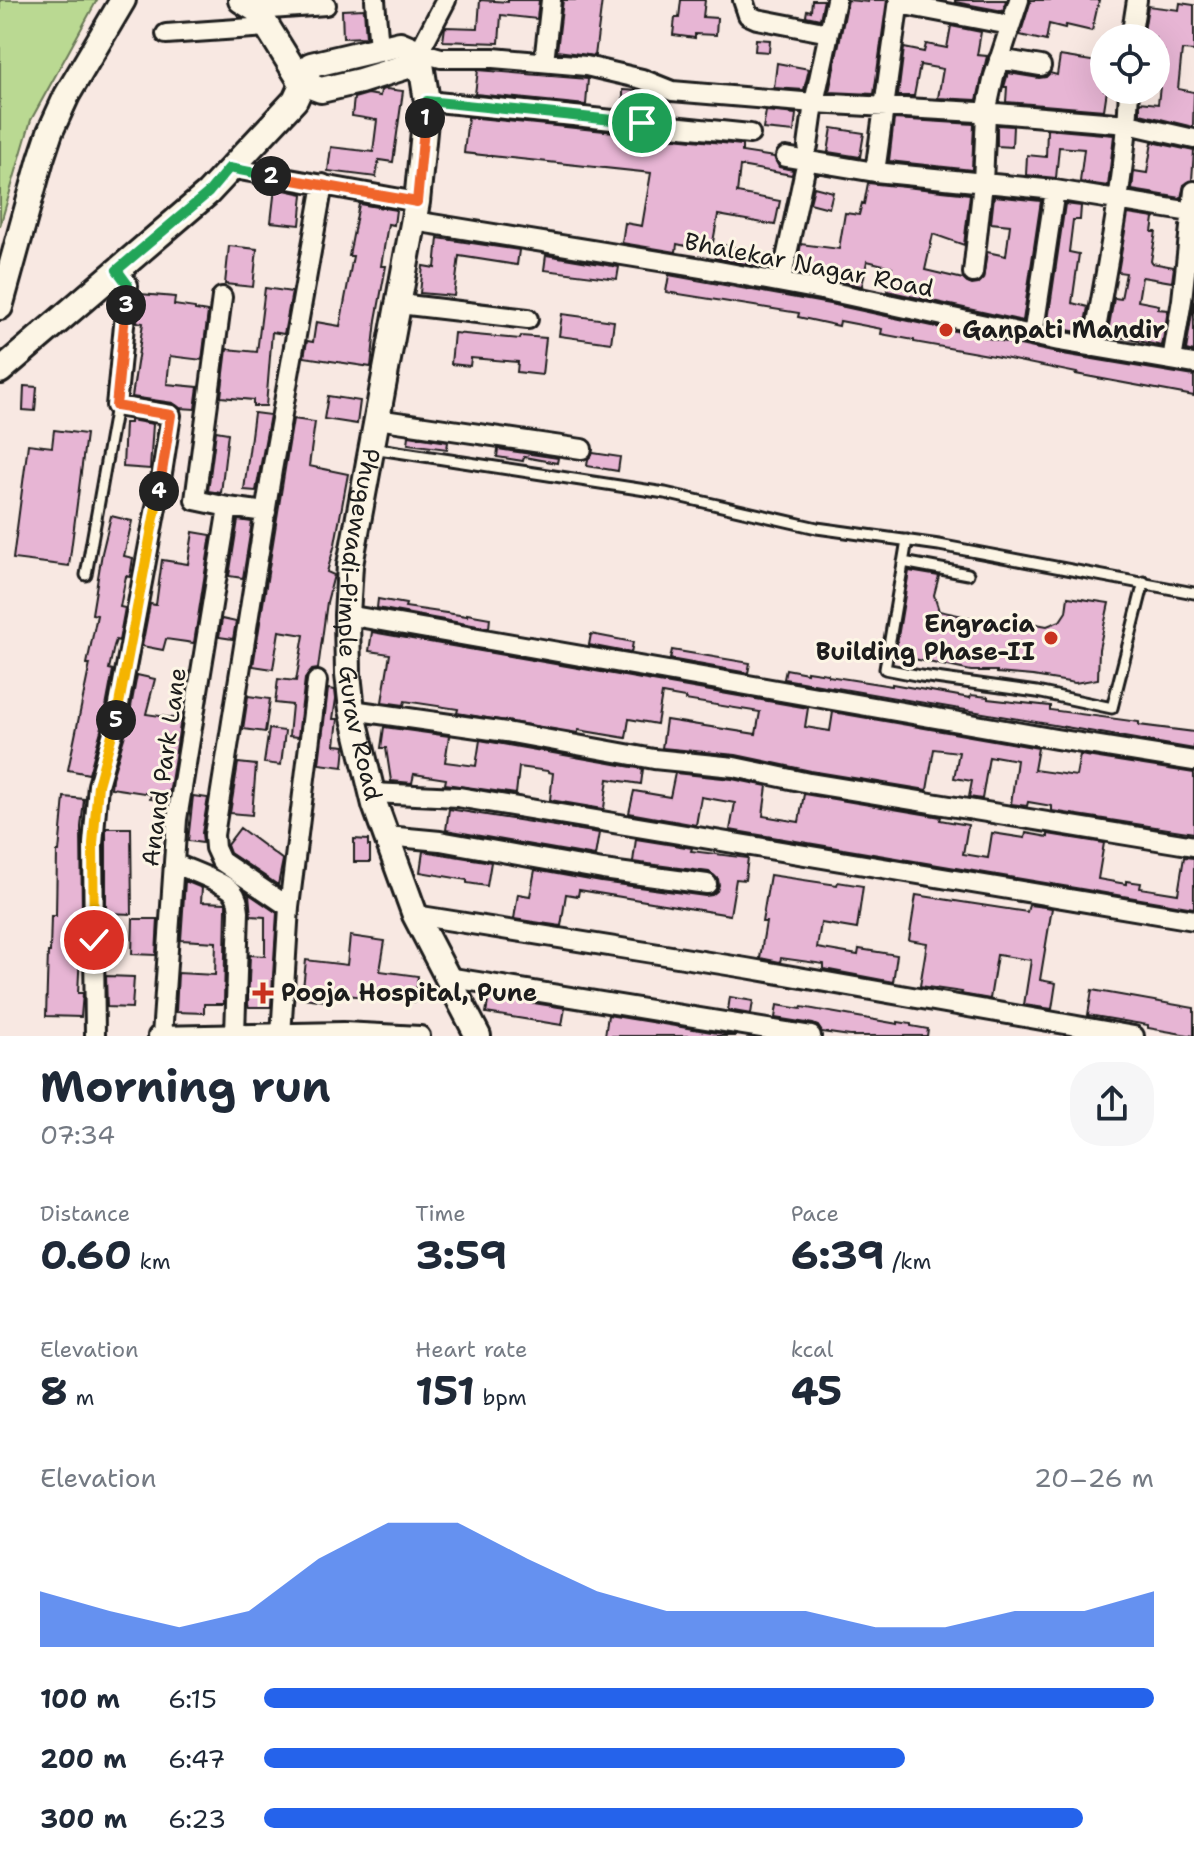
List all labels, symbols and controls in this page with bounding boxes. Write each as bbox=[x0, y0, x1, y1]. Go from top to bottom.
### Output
map controls bbox=[1090, 24, 1170, 104]
button: locate bbox=[1090, 24, 1170, 104]
pin bbox=[608, 89, 676, 157]
pin: 1 bbox=[405, 98, 445, 138]
icon: arrive bbox=[620, 101, 664, 145]
text: 1 bbox=[420, 103, 430, 132]
pin: 2 bbox=[251, 156, 291, 196]
text: 2 bbox=[263, 161, 279, 190]
street label: Bhalekar Nagar Road bbox=[682, 225, 936, 305]
pin: 3 bbox=[106, 285, 146, 325]
text: 3 bbox=[118, 290, 134, 319]
place label: Ganpati Mandir bbox=[962, 314, 1165, 346]
marker: Ganpati Mandir bbox=[937, 321, 955, 339]
street label: Phugewadi-Pimple Gurav Road bbox=[331, 446, 389, 804]
pin: 4 bbox=[139, 471, 179, 511]
text: 4 bbox=[151, 476, 167, 505]
place label: Engracia Building Phase-II bbox=[816, 608, 1036, 668]
marker: Engracia Building Phase-II bbox=[1042, 629, 1060, 647]
street label: Anand Park Lane bbox=[134, 665, 194, 869]
pin: 5 bbox=[96, 700, 136, 740]
text: 5 bbox=[109, 705, 123, 734]
pin bbox=[60, 906, 128, 974]
icon: check bbox=[72, 918, 116, 962]
place label: Pooja Hospital, Pune bbox=[281, 977, 537, 1009]
marker: Pooja Hospital, Pune bbox=[252, 982, 274, 1004]
text: Morning run bbox=[40, 1057, 331, 1116]
button: share bbox=[1070, 1062, 1154, 1146]
text: 07:34 bbox=[40, 1117, 115, 1152]
text: Distance bbox=[40, 1199, 130, 1228]
text: Time bbox=[415, 1199, 466, 1228]
text: Pace bbox=[791, 1199, 839, 1228]
text: 0.60 bbox=[40, 1228, 132, 1282]
text: 3:59 bbox=[415, 1228, 507, 1282]
text: 6:39 bbox=[791, 1228, 885, 1282]
text: km bbox=[132, 1247, 171, 1276]
text: /km bbox=[885, 1247, 931, 1276]
text: Elevation bbox=[40, 1335, 138, 1364]
text: Heart rate bbox=[415, 1335, 527, 1364]
text: kcal bbox=[791, 1335, 833, 1364]
text: 8 bbox=[40, 1364, 68, 1418]
text: 151 bbox=[415, 1364, 475, 1418]
text: 45 bbox=[791, 1364, 842, 1418]
text: m bbox=[68, 1383, 94, 1412]
text: bpm bbox=[475, 1383, 527, 1412]
text: Elevation bbox=[40, 1460, 156, 1495]
text: 20–26 m bbox=[1034, 1460, 1154, 1495]
text: 100 m bbox=[40, 1681, 120, 1716]
text: 6:15 bbox=[168, 1681, 217, 1716]
text: 200 m bbox=[40, 1741, 127, 1776]
text: 6:47 bbox=[168, 1741, 226, 1776]
text: 300 m bbox=[40, 1801, 127, 1836]
text: 6:23 bbox=[168, 1801, 226, 1836]

